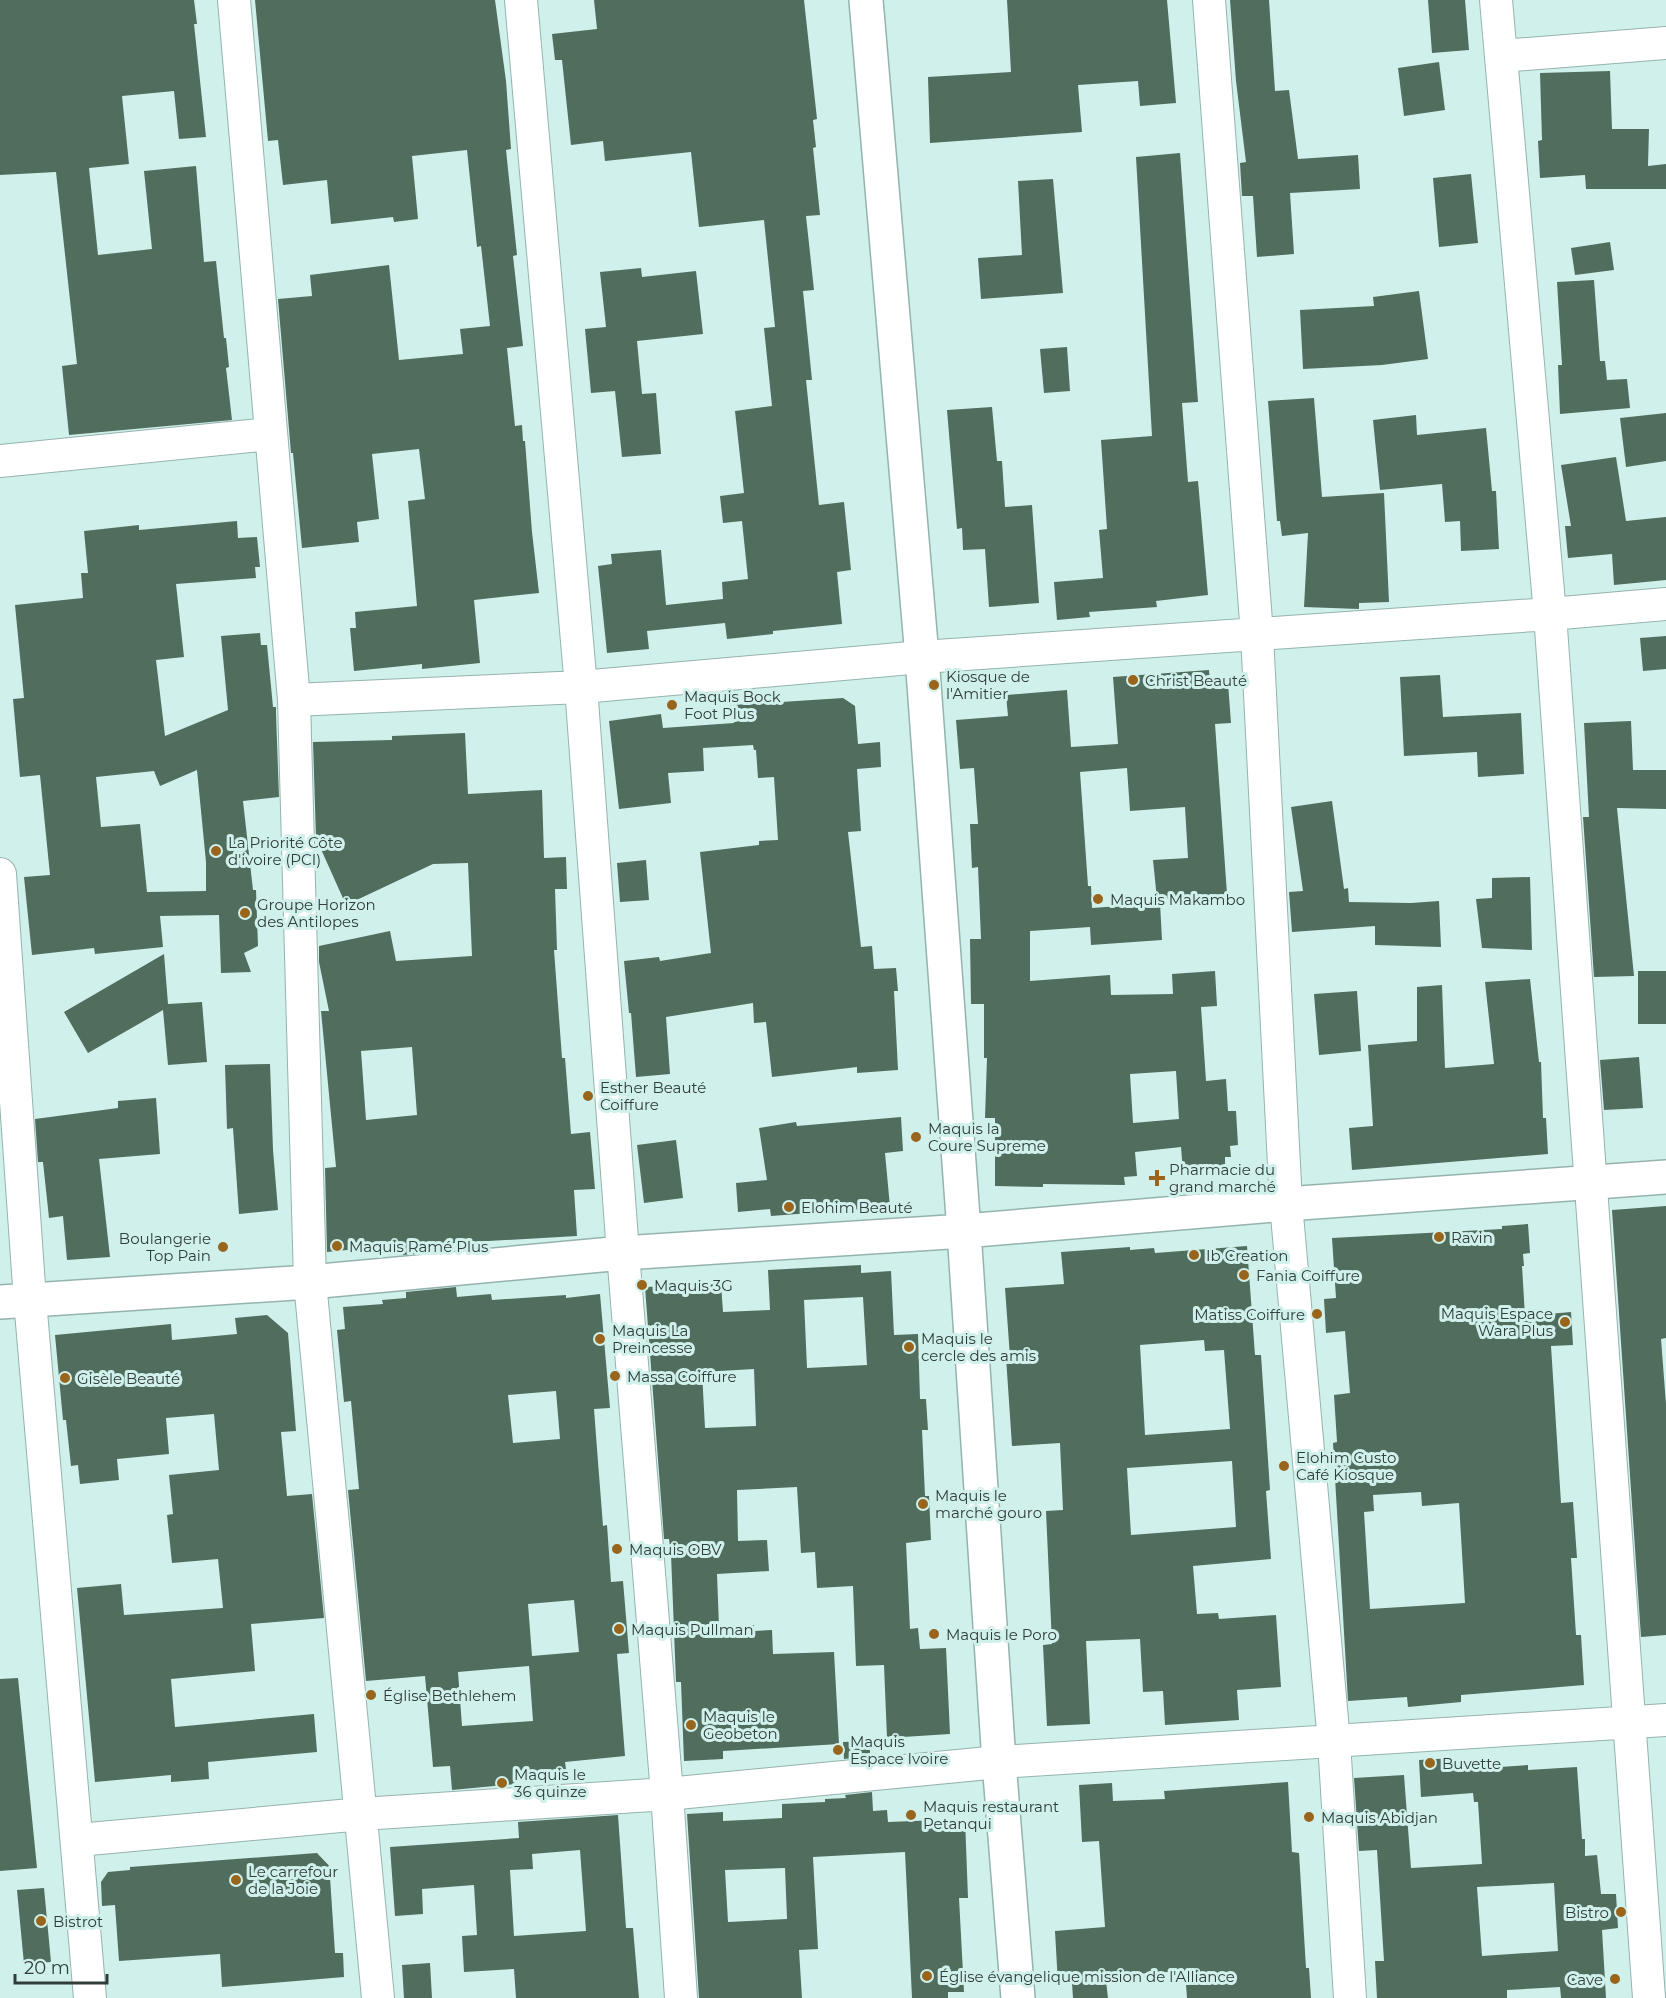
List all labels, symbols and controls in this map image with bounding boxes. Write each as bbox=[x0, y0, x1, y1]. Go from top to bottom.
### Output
place label: Kiosque de l'Amitier bbox=[946, 667, 1030, 703]
place label: Christ Beauté bbox=[1145, 671, 1247, 690]
marker: Christ Beauté bbox=[1126, 673, 1140, 687]
marker: Kiosque de l'Amitier bbox=[927, 678, 941, 692]
place label: Maquis Bock Foot Plus bbox=[684, 687, 781, 723]
marker: Maquis Bock Foot Plus bbox=[665, 698, 679, 712]
place label: La Priorité Côte d'ivoire (PCI) bbox=[228, 833, 343, 869]
marker: La Priorité Côte d'ivoire (PCI) bbox=[209, 844, 223, 858]
place label: Maquis Makambo bbox=[1110, 890, 1245, 909]
marker: Maquis Makambo bbox=[1091, 892, 1105, 906]
place label: Groupe Horizon des Antilopes bbox=[257, 895, 376, 931]
marker: Groupe Horizon des Antilopes bbox=[238, 906, 252, 920]
place label: Esther Beauté Coiffure bbox=[600, 1078, 706, 1114]
marker: Esther Beauté Coiffure bbox=[581, 1089, 595, 1103]
place label: Maquis la Coure Supreme bbox=[928, 1119, 1046, 1155]
marker: Maquis la Coure Supreme bbox=[909, 1130, 923, 1144]
place label: Pharmacie du grand marché bbox=[1169, 1160, 1276, 1196]
marker: Pharmacie du grand marché bbox=[1150, 1171, 1164, 1185]
place label: Elohim Beauté bbox=[801, 1198, 912, 1217]
marker: Elohim Beauté bbox=[782, 1200, 796, 1214]
place label: Ravin bbox=[1451, 1228, 1493, 1247]
place label: Boulangerie Top Pain bbox=[119, 1229, 211, 1265]
marker: Ravin bbox=[1432, 1230, 1446, 1244]
place label: Maquis Ramé Plus bbox=[349, 1237, 488, 1256]
marker: Maquis Ramé Plus bbox=[330, 1239, 344, 1253]
marker: Boulangerie Top Pain bbox=[216, 1240, 230, 1254]
place label: Ib Creation bbox=[1206, 1246, 1288, 1265]
marker: Ib Creation bbox=[1187, 1248, 1201, 1262]
place label: Fania Coiffure bbox=[1256, 1266, 1360, 1285]
marker: Fania Coiffure bbox=[1237, 1268, 1251, 1282]
place label: Maquis 3G bbox=[654, 1276, 733, 1295]
marker: Maquis 3G bbox=[635, 1278, 649, 1292]
place label: Maquis Espace Wara Plus bbox=[1441, 1304, 1553, 1340]
place label: Matiss Coiffure bbox=[1194, 1305, 1305, 1324]
marker: Matiss Coiffure bbox=[1310, 1307, 1324, 1321]
marker: Maquis Espace Wara Plus bbox=[1558, 1315, 1572, 1329]
place label: Maquis La Preincesse bbox=[612, 1321, 693, 1357]
place label: Maquis le cercle des amis bbox=[921, 1329, 1036, 1365]
marker: Maquis La Preincesse bbox=[593, 1332, 607, 1346]
marker: Maquis le cercle des amis bbox=[902, 1340, 916, 1354]
place label: Massa Coiffure bbox=[627, 1367, 737, 1386]
place label: Gisèle Beauté bbox=[77, 1369, 180, 1388]
marker: Massa Coiffure bbox=[608, 1369, 622, 1383]
marker: Gisèle Beauté bbox=[58, 1371, 72, 1385]
place label: Elohim Custo Café Kiosque bbox=[1296, 1448, 1396, 1484]
marker: Elohim Custo Café Kiosque bbox=[1277, 1459, 1291, 1473]
place label: Maquis le marché gouro bbox=[935, 1486, 1042, 1522]
marker: Maquis le marché gouro bbox=[916, 1497, 930, 1511]
place label: Maquis OBV bbox=[629, 1540, 722, 1559]
marker: Maquis OBV bbox=[610, 1542, 624, 1556]
place label: Maquis Pullman bbox=[631, 1620, 754, 1639]
marker: Maquis Pullman bbox=[612, 1622, 626, 1636]
place label: Maquis le Poro bbox=[946, 1625, 1057, 1644]
marker: Maquis le Poro bbox=[927, 1627, 941, 1641]
place label: Église Bethlehem bbox=[383, 1686, 516, 1705]
marker: Église Bethlehem bbox=[364, 1688, 378, 1702]
place label: Maquis le Geobeton bbox=[703, 1707, 778, 1743]
marker: Maquis le Geobeton bbox=[684, 1718, 698, 1732]
place label: Maquis Espace Ivoire bbox=[850, 1732, 948, 1768]
marker: Maquis Espace Ivoire bbox=[831, 1743, 845, 1757]
place label: Buvette bbox=[1442, 1754, 1501, 1773]
marker: Buvette bbox=[1423, 1756, 1437, 1770]
place label: Maquis le 36 quinze bbox=[514, 1765, 587, 1801]
marker: Maquis le 36 quinze bbox=[495, 1776, 509, 1790]
place label: Maquis restaurant Petanqui bbox=[923, 1797, 1059, 1833]
marker: Maquis restaurant Petanqui bbox=[904, 1808, 918, 1822]
place label: Maquis Abidjan bbox=[1321, 1808, 1438, 1827]
marker: Maquis Abidjan bbox=[1302, 1810, 1316, 1824]
place label: Le carrefour de la Joie bbox=[248, 1862, 338, 1898]
marker: Le carrefour de la Joie bbox=[229, 1873, 243, 1887]
place label: Bistro bbox=[1565, 1903, 1609, 1922]
marker: Bistro bbox=[1614, 1905, 1628, 1919]
place label: Bistrot bbox=[53, 1912, 103, 1931]
marker: Bistrot bbox=[34, 1914, 48, 1928]
scale bar bbox=[15, 1947, 106, 1985]
text: 20 m bbox=[24, 1957, 70, 1979]
place label: Église évangelique mission de l'Alliance bbox=[939, 1967, 1235, 1986]
marker: Église évangelique mission de l'Alliance bbox=[920, 1969, 934, 1983]
place label: Cave bbox=[1567, 1970, 1603, 1989]
marker: Cave bbox=[1608, 1972, 1622, 1986]

